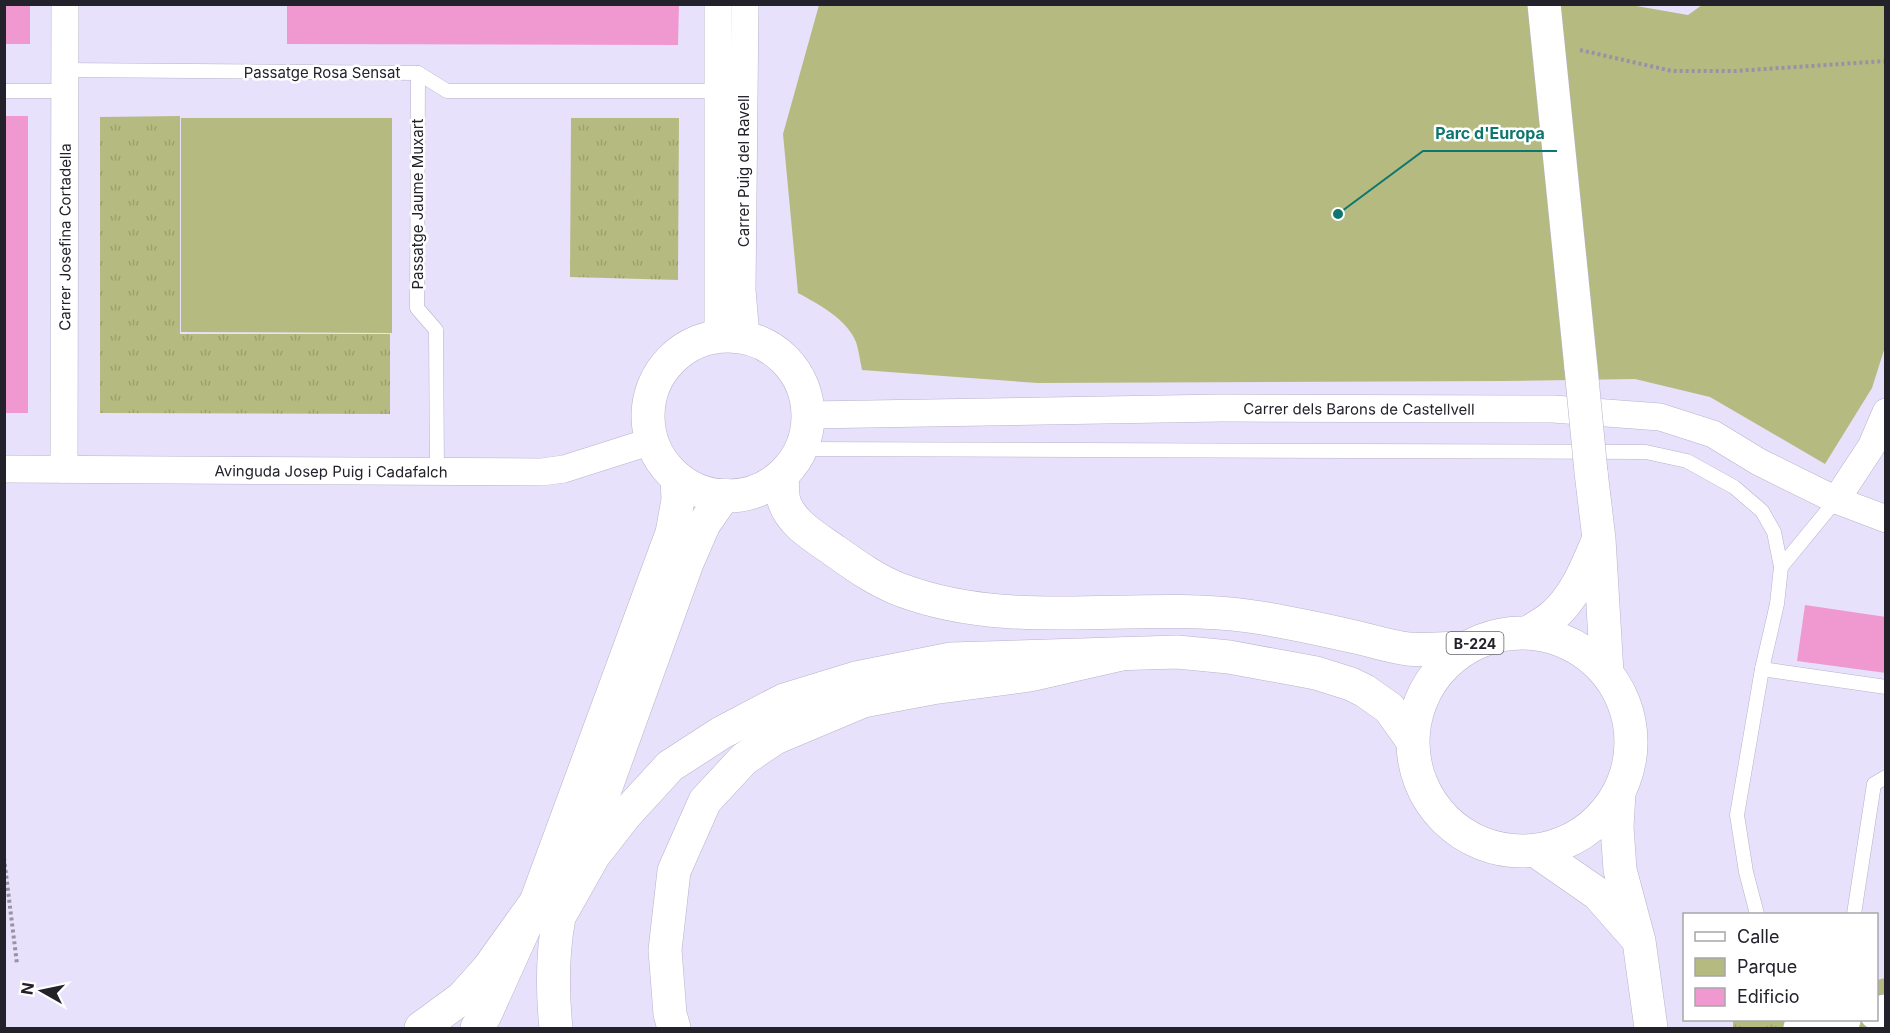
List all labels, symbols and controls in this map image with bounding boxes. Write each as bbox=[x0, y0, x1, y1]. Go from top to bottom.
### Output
street label: Passatge Rosa Sensat bbox=[244, 63, 400, 82]
street label: Carrer Puig del Ravell bbox=[734, 95, 753, 247]
callout: Parc d'Europa bbox=[1423, 117, 1557, 151]
street label: Passatge Jaume Muxart bbox=[408, 118, 427, 289]
text: Parc d'Europa bbox=[1435, 123, 1545, 143]
street label: Carrer Josefina Cortadella bbox=[55, 143, 74, 331]
street label: Carrer dels Barons de Castellvell bbox=[1243, 399, 1475, 418]
street label: Avinguda Josep Puig i Cadafalch bbox=[214, 461, 448, 481]
road number: B-224 bbox=[1446, 632, 1504, 654]
legend bbox=[1683, 913, 1878, 1021]
text: Calle bbox=[1737, 926, 1779, 947]
text: Parque bbox=[1737, 956, 1797, 977]
north arrow bbox=[12, 961, 72, 1021]
text: N bbox=[16, 981, 38, 996]
text: Edificio bbox=[1737, 986, 1800, 1007]

